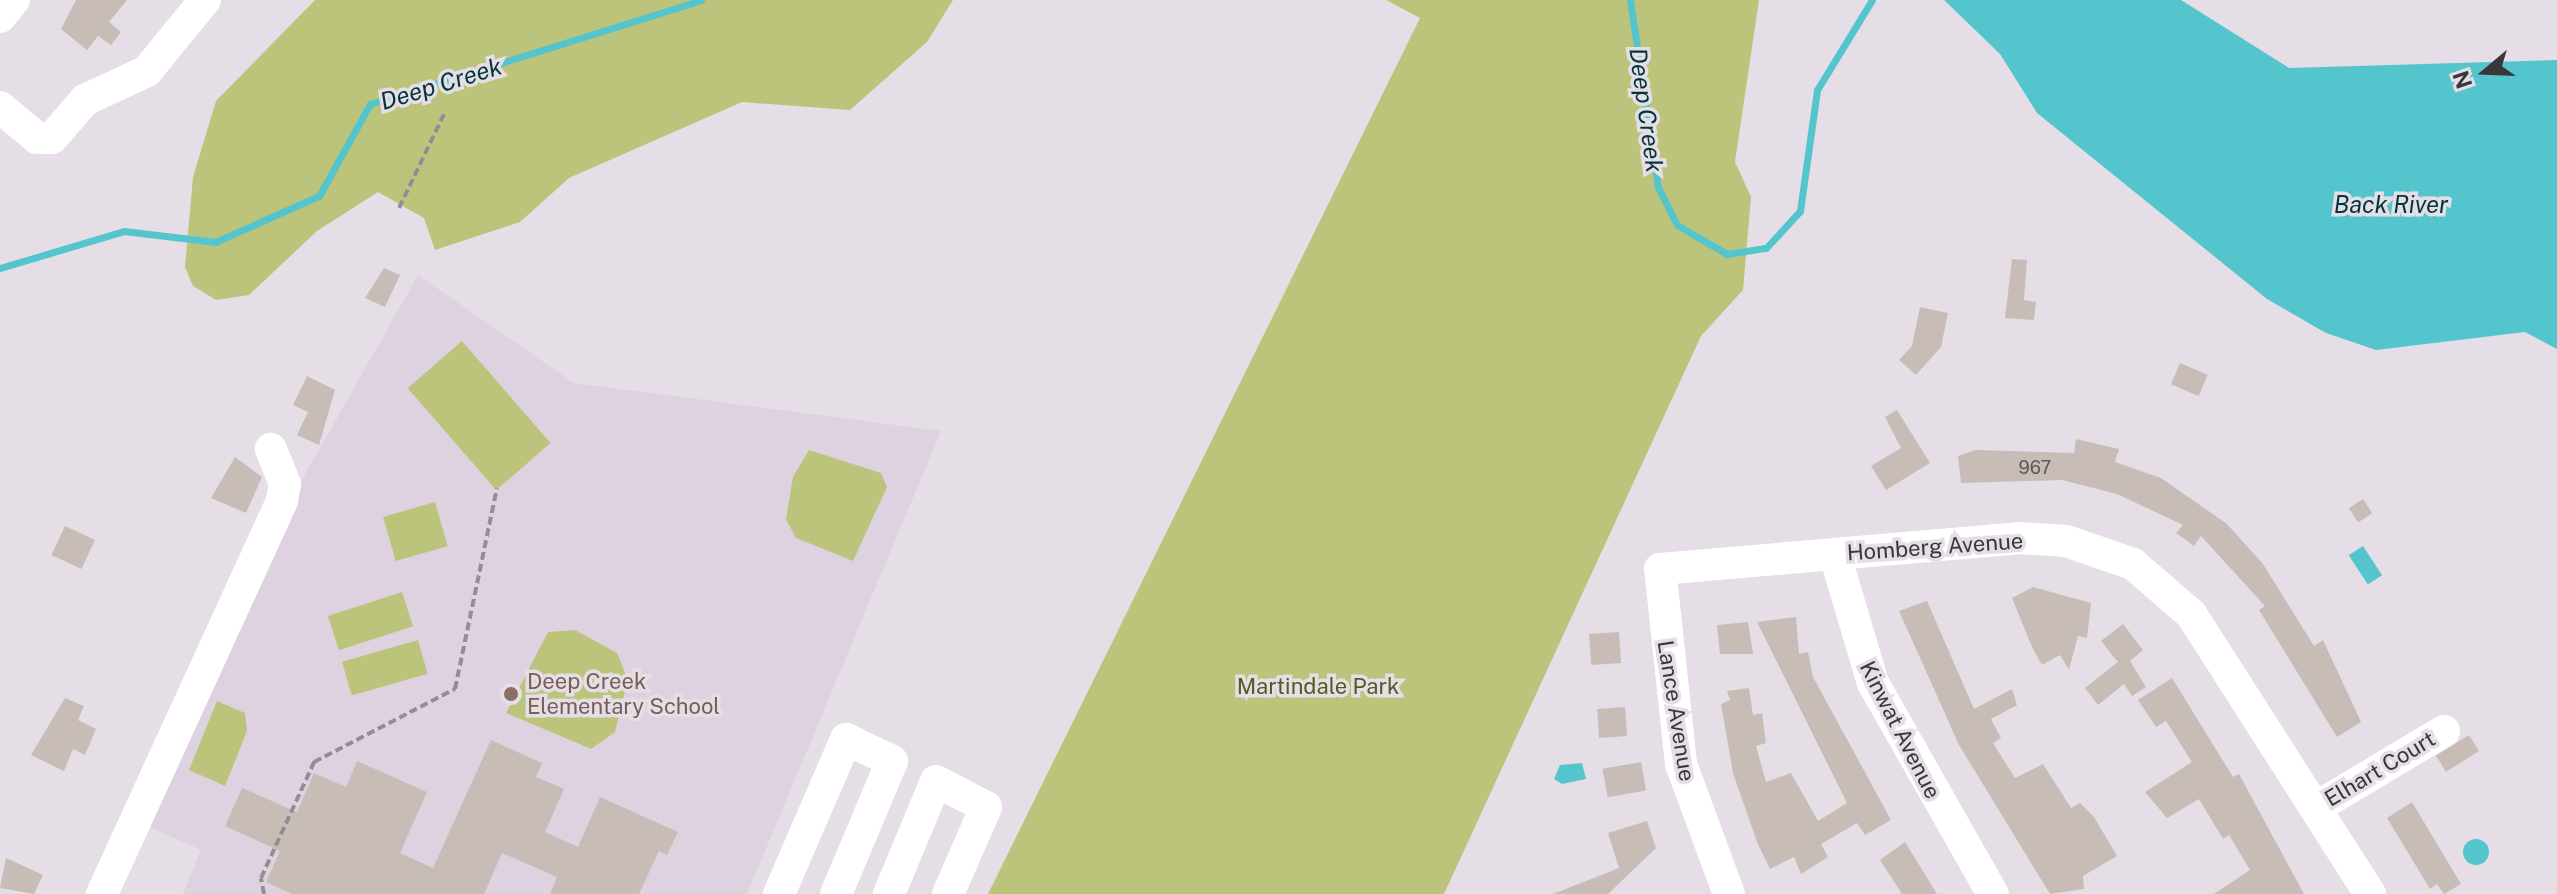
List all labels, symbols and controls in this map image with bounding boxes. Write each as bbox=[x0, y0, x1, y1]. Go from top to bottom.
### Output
north arrow bbox=[2445, 32, 2525, 112]
water label: Deep Creek bbox=[1623, 46, 1669, 174]
water label: Deep Creek bbox=[377, 52, 505, 116]
text: N bbox=[2447, 67, 2477, 92]
water label: Back River bbox=[2334, 191, 2448, 219]
house number: 967 bbox=[2019, 457, 2051, 479]
street label: Homberg Avenue bbox=[1846, 528, 2024, 566]
street label: Lance Avenue bbox=[1652, 639, 1700, 783]
street label: Kinwat Avenue bbox=[1854, 657, 1946, 803]
place label: Deep Creek Elementary School bbox=[527, 668, 720, 720]
park label: Martindale Park bbox=[1237, 674, 1399, 700]
marker: Deep Creek Elementary School bbox=[502, 685, 520, 703]
street label: Elhart Court bbox=[2320, 726, 2440, 812]

